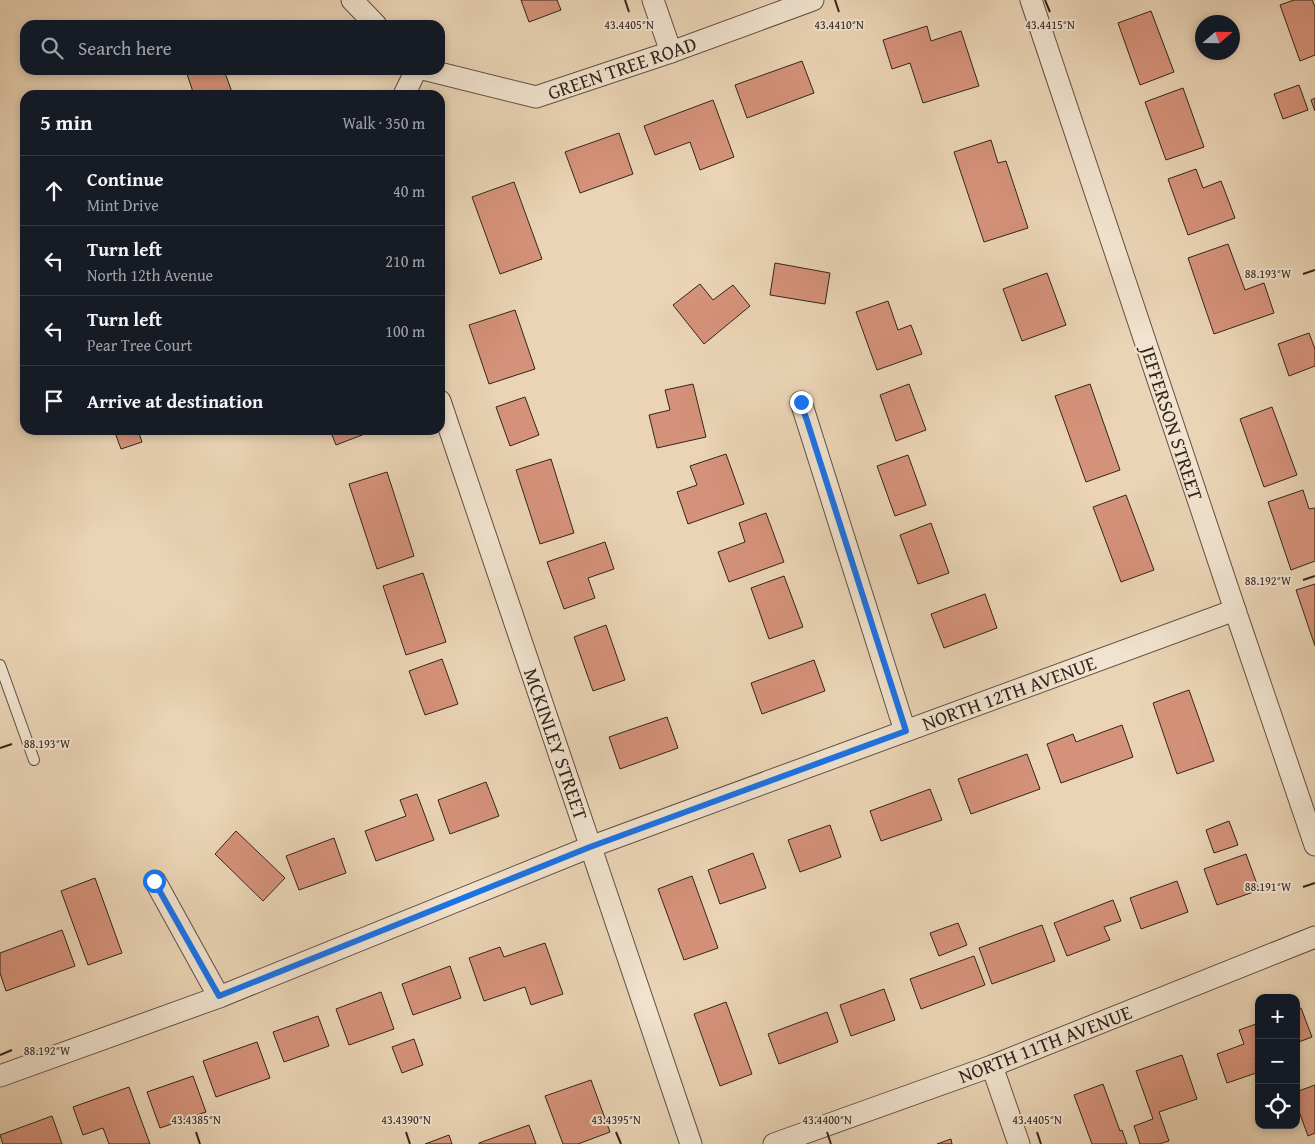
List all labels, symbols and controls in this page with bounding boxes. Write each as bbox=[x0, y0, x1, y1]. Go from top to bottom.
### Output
north arrow bbox=[1195, 15, 1240, 60]
text: 43.4405°N bbox=[604, 16, 654, 33]
text: 43.4410°N bbox=[814, 16, 864, 33]
text: 43.4415°N bbox=[1025, 16, 1075, 33]
search box bbox=[20, 20, 445, 75]
street label: GREEN TREE ROAD bbox=[543, 28, 700, 107]
icon: search bbox=[38, 34, 66, 62]
text: Search here bbox=[78, 34, 172, 62]
text: 5 min bbox=[40, 107, 92, 138]
text: Walk · 350 m bbox=[342, 111, 425, 135]
text: Continue bbox=[87, 165, 164, 193]
icon: ahead bbox=[40, 177, 68, 205]
text: 40 m bbox=[393, 179, 425, 203]
text: Mint Drive bbox=[87, 193, 159, 217]
text: Turn left bbox=[87, 235, 162, 263]
icon: left bbox=[40, 247, 68, 275]
text: 210 m bbox=[385, 249, 425, 273]
text: North 12th Avenue bbox=[87, 263, 213, 287]
text: 88.193°W bbox=[1245, 265, 1292, 282]
text: Turn left bbox=[87, 305, 162, 333]
icon: left bbox=[40, 317, 68, 345]
text: 100 m bbox=[385, 319, 425, 343]
text: Pear Tree Court bbox=[87, 333, 192, 357]
street label: JEFFERSON STREET bbox=[1133, 339, 1211, 504]
icon: arrive bbox=[40, 387, 68, 415]
text: Arrive at destination bbox=[87, 387, 263, 415]
route end bbox=[790, 391, 813, 414]
text: 88.192°W bbox=[1245, 572, 1292, 589]
street label: NORTH 12TH AVENUE bbox=[918, 648, 1100, 738]
street label: MCKINLEY STREET bbox=[517, 664, 596, 824]
text: 88.193°W bbox=[24, 735, 71, 752]
route start bbox=[143, 870, 166, 893]
text: 88.191°W bbox=[1245, 878, 1292, 895]
map controls bbox=[1255, 994, 1300, 1129]
button: + bbox=[1255, 994, 1300, 1039]
street label: NORTH 11TH AVENUE bbox=[954, 997, 1136, 1090]
button: − bbox=[1255, 1039, 1300, 1084]
text: 88.192°W bbox=[24, 1042, 71, 1059]
button: locate bbox=[1255, 1084, 1300, 1129]
text: 43.4385°N bbox=[171, 1111, 221, 1128]
text: 43.4390°N bbox=[381, 1111, 431, 1128]
text: 43.4395°N bbox=[591, 1111, 641, 1128]
text: 43.4400°N bbox=[802, 1111, 852, 1128]
text: 43.4405°N bbox=[1012, 1111, 1062, 1128]

